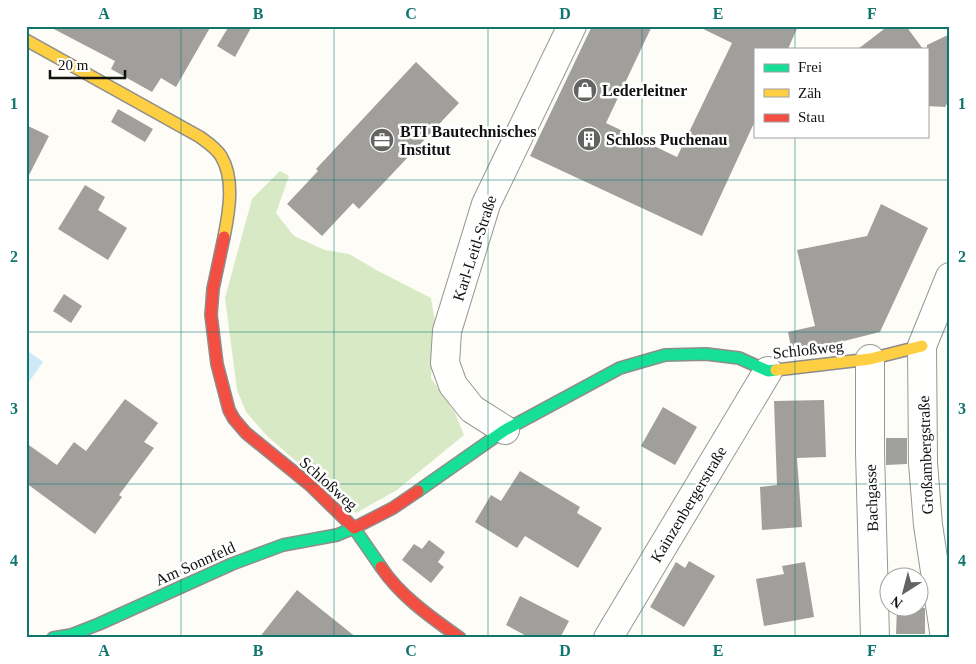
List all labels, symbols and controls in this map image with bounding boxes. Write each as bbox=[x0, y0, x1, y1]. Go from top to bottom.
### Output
text: A bbox=[98, 5, 110, 22]
text: B bbox=[253, 5, 264, 22]
text: C bbox=[405, 5, 417, 22]
text: D bbox=[559, 5, 571, 22]
text: E bbox=[713, 5, 723, 22]
text: F bbox=[867, 5, 877, 22]
scale bar bbox=[50, 48, 125, 80]
legend bbox=[754, 48, 928, 138]
text: 20 m bbox=[58, 57, 89, 73]
text: Frei bbox=[798, 59, 822, 75]
shop icon: Lederleitner bbox=[572, 77, 598, 103]
place label: Lederleitner bbox=[602, 82, 687, 99]
text: Zäh bbox=[798, 85, 822, 101]
text: 1 bbox=[10, 95, 18, 112]
text: 1 bbox=[958, 95, 966, 112]
text: Stau bbox=[798, 109, 825, 125]
place label: BTI Bautechnisches Institut bbox=[400, 123, 536, 158]
building icon: Schloss Puchenau bbox=[576, 126, 602, 152]
office icon: BTI Bautechnisches Institut bbox=[369, 127, 395, 153]
place label: Schloss Puchenau bbox=[606, 131, 727, 148]
street label: Karl-Leitl-Straße bbox=[449, 193, 500, 303]
text: 2 bbox=[10, 248, 18, 265]
text: 2 bbox=[958, 248, 966, 265]
street label: Schloßweg bbox=[772, 337, 844, 363]
street label: Großambergstraße bbox=[915, 395, 937, 515]
text: 3 bbox=[10, 400, 18, 417]
text: 3 bbox=[958, 400, 966, 417]
street label: Kainzenbergerstraße bbox=[647, 443, 731, 566]
street label: Schloßweg bbox=[296, 453, 361, 514]
street label: Bachgasse bbox=[862, 464, 882, 532]
street label: Am Sonnfeld bbox=[153, 538, 238, 589]
text: 4 bbox=[10, 552, 18, 569]
text: 4 bbox=[958, 552, 966, 569]
north arrow bbox=[878, 566, 928, 616]
text: N bbox=[888, 593, 905, 611]
text: A bbox=[98, 642, 110, 659]
text: B bbox=[253, 642, 264, 659]
text: C bbox=[405, 642, 417, 659]
text: D bbox=[559, 642, 571, 659]
text: E bbox=[713, 642, 723, 659]
text: F bbox=[867, 642, 877, 659]

